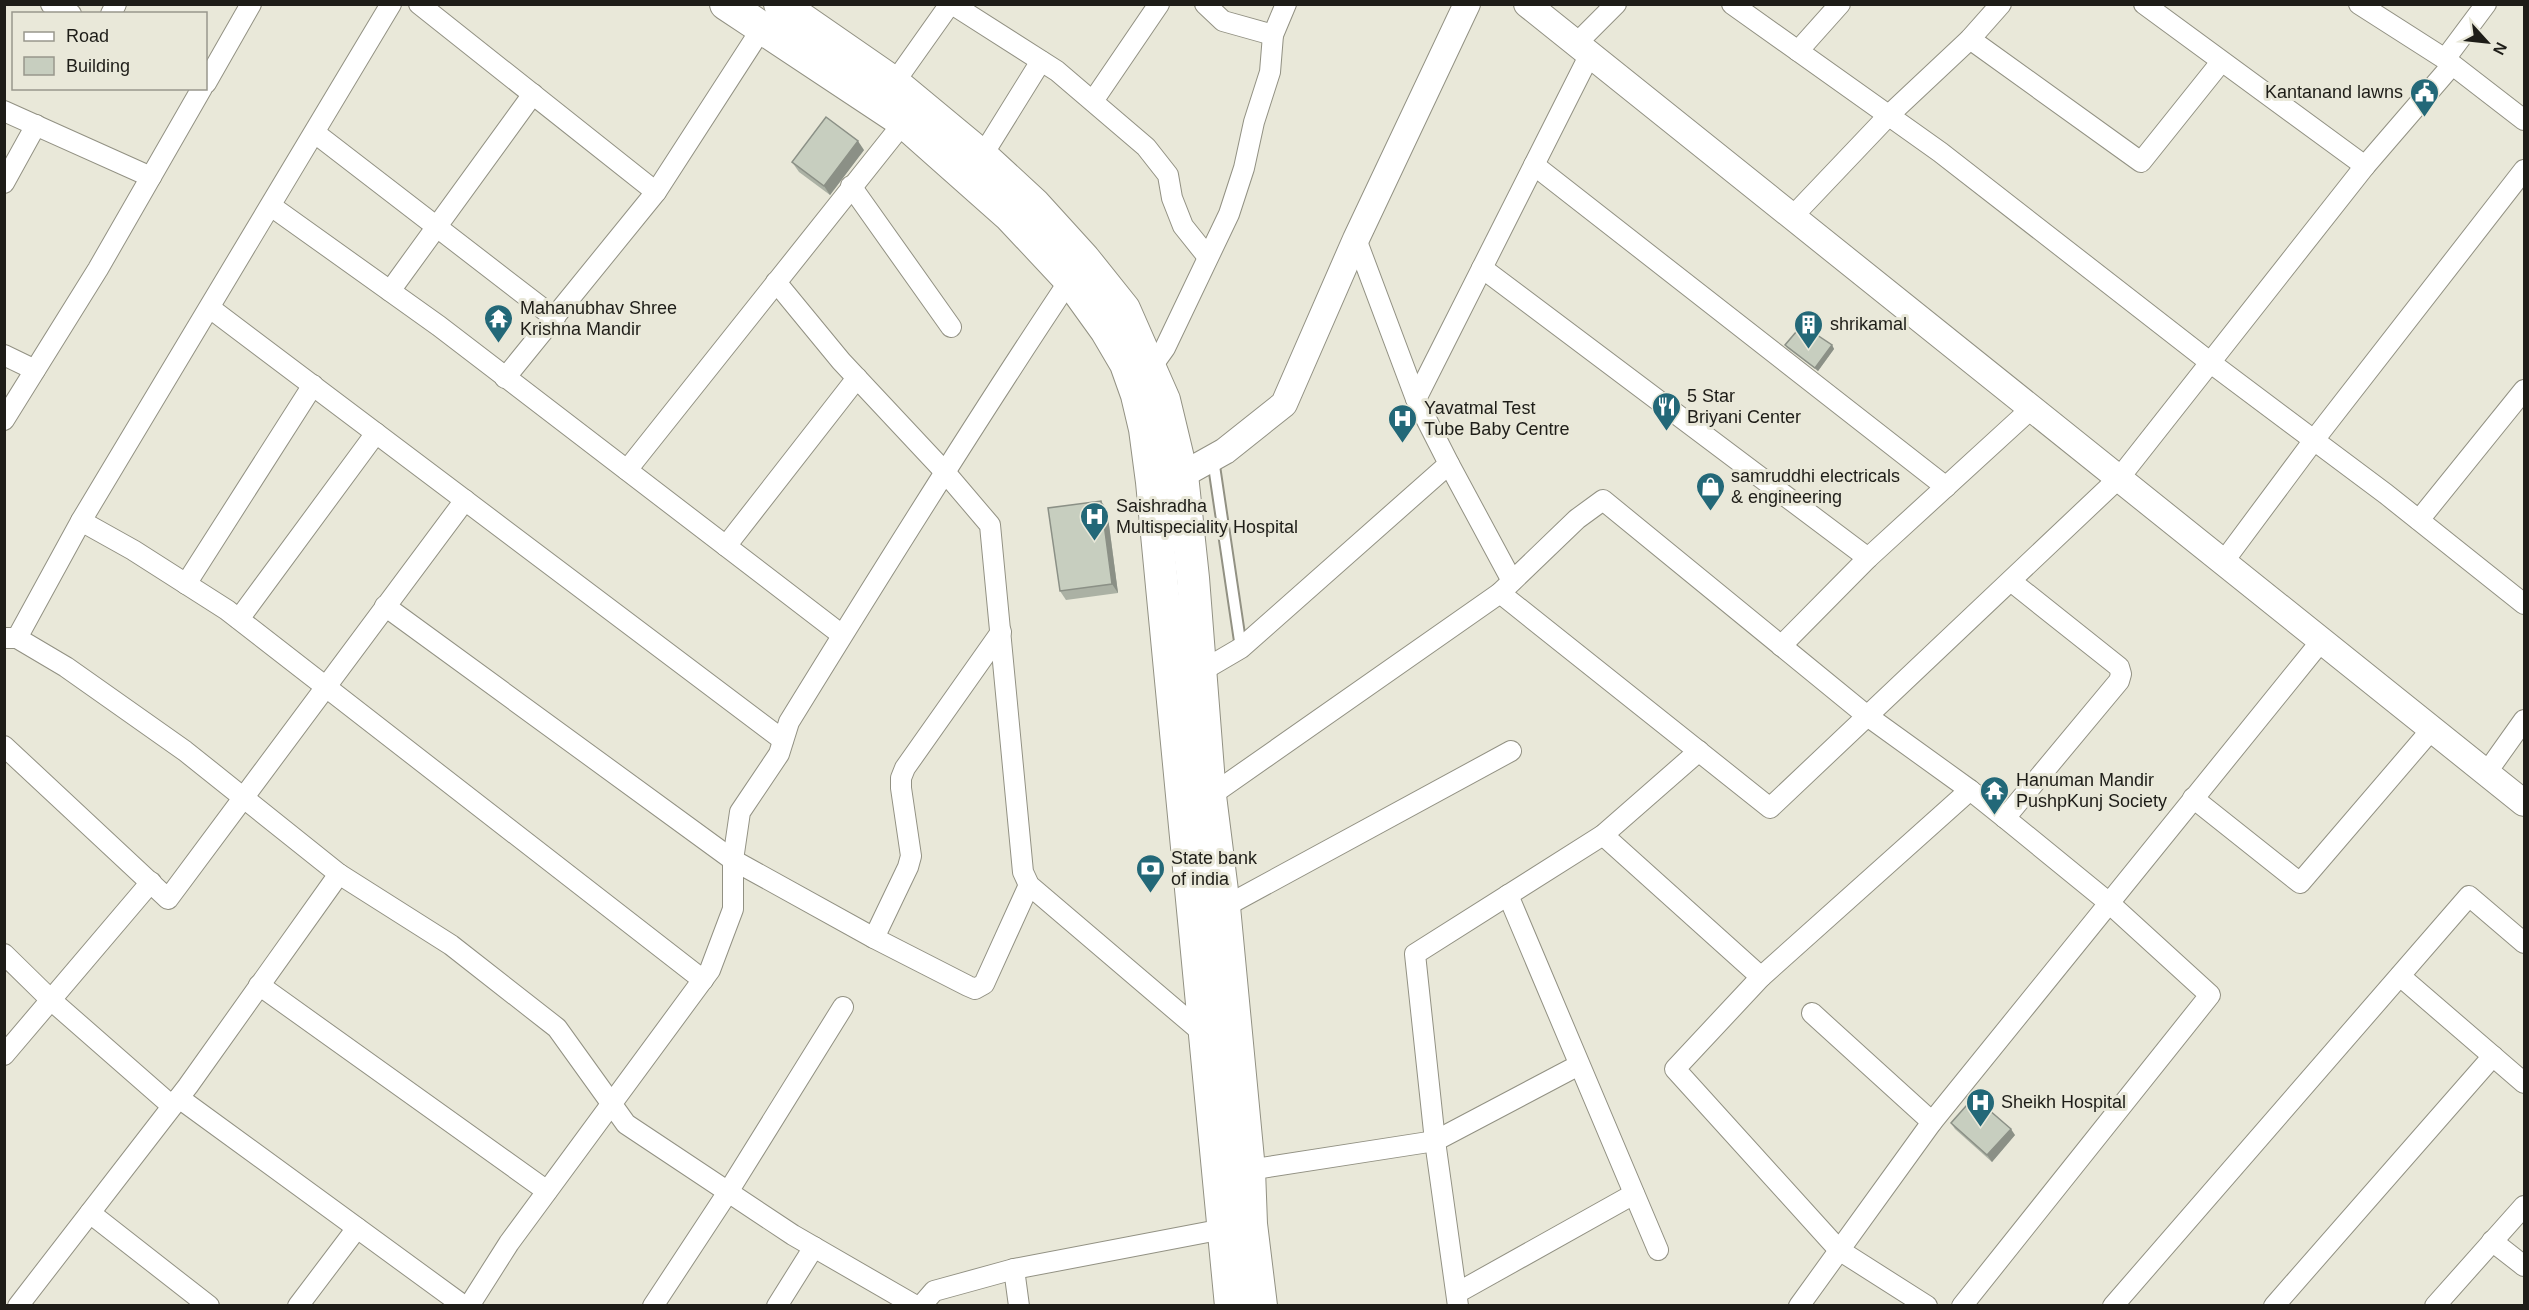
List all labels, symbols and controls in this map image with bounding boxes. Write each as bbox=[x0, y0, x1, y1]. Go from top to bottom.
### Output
legend bbox=[12, 12, 207, 90]
north arrow bbox=[2457, 12, 2517, 72]
text: Road bbox=[66, 26, 109, 46]
text: N bbox=[2490, 40, 2510, 58]
text: Building bbox=[66, 56, 130, 76]
public building icon: Kantanand lawns bbox=[2408, 76, 2440, 118]
place label: Kantanand lawns bbox=[2265, 82, 2403, 102]
place label: Mahanubhav Shree Krishna Mandir bbox=[520, 298, 677, 339]
temple icon: Mahanubhav Shree Krishna Mandir bbox=[483, 302, 515, 344]
building icon: shrikamal bbox=[1793, 308, 1825, 350]
place label: shrikamal bbox=[1830, 314, 1907, 334]
place label: 5 Star Briyani Center bbox=[1687, 386, 1801, 427]
restaurant icon: 5 Star Briyani Center bbox=[1650, 390, 1682, 432]
place label: Yavatmal Test Tube Baby Centre bbox=[1424, 398, 1569, 439]
hospital icon: Yavatmal Test Tube Baby Centre bbox=[1387, 402, 1419, 444]
place label: samruddhi electricals & engineering bbox=[1731, 466, 1900, 507]
shop icon: samruddhi electricals & engineering bbox=[1694, 470, 1726, 512]
place label: Saishradha Multispeciality Hospital bbox=[1116, 496, 1298, 537]
hospital icon: Saishradha Multispeciality Hospital bbox=[1079, 500, 1111, 542]
place label: Hanuman Mandir PushpKunj Society bbox=[2016, 770, 2167, 811]
temple icon: Hanuman Mandir PushpKunj Society bbox=[1979, 774, 2011, 816]
place label: State bank of india bbox=[1171, 848, 1258, 889]
bank icon: State bank of india bbox=[1134, 852, 1166, 894]
hospital icon: Sheikh Hospital bbox=[1964, 1086, 1996, 1128]
place label: Sheikh Hospital bbox=[2001, 1092, 2126, 1112]

